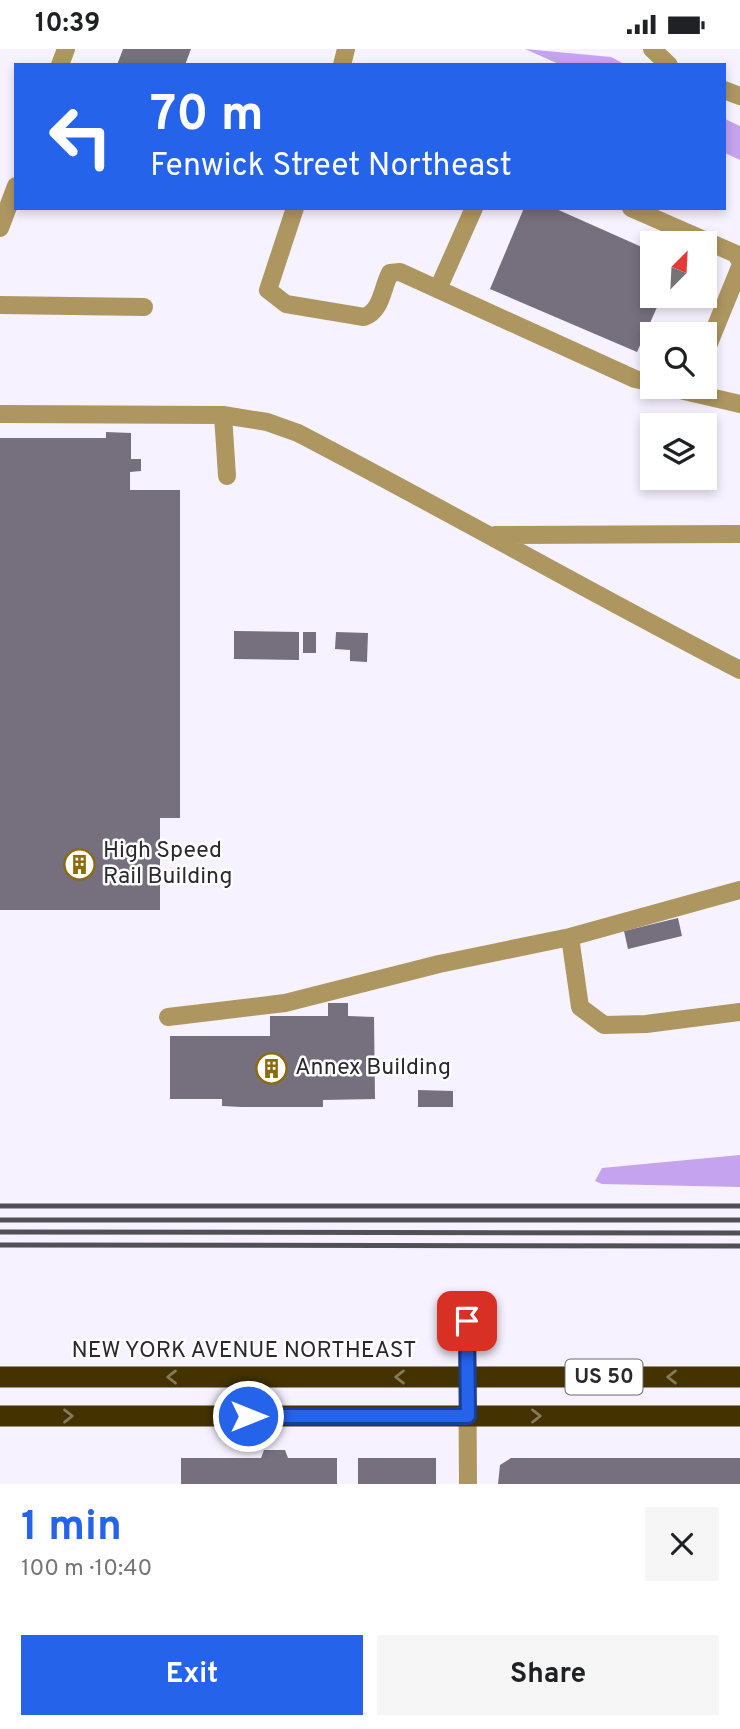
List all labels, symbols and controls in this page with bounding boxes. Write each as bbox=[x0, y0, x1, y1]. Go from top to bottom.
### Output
text: 10:39 bbox=[35, 8, 100, 41]
text: 70 m bbox=[150, 86, 264, 148]
icon: left bbox=[35, 91, 126, 182]
text: Fenwick Street Northeast bbox=[150, 147, 512, 187]
north arrow bbox=[640, 231, 718, 308]
map controls bbox=[640, 231, 717, 490]
button: search bbox=[640, 322, 717, 399]
button: layers bbox=[640, 413, 717, 490]
place label: High Speed Rail Building bbox=[103, 837, 232, 892]
building icon: High Speed Rail Building bbox=[63, 847, 97, 881]
building icon: Annex Building bbox=[255, 1051, 289, 1085]
place label: Annex Building bbox=[295, 1054, 451, 1083]
pin bbox=[437, 1291, 497, 1351]
icon: arrive bbox=[448, 1302, 486, 1340]
street label: NEW YORK AVENUE NORTHEAST bbox=[72, 1337, 416, 1366]
road number: US 50 bbox=[566, 1359, 642, 1395]
one-way arrow bbox=[166, 1369, 177, 1385]
one-way arrow bbox=[394, 1369, 404, 1385]
one-way arrow bbox=[666, 1369, 677, 1385]
position arrow bbox=[211, 1379, 285, 1453]
one-way arrow bbox=[63, 1408, 74, 1424]
one-way arrow bbox=[532, 1408, 542, 1424]
text: 1 min bbox=[21, 1502, 122, 1555]
button: close bbox=[645, 1507, 719, 1581]
text: 100 m · 10:40 bbox=[21, 1555, 152, 1584]
button: Exit bbox=[21, 1635, 363, 1715]
button: Share bbox=[377, 1635, 719, 1715]

